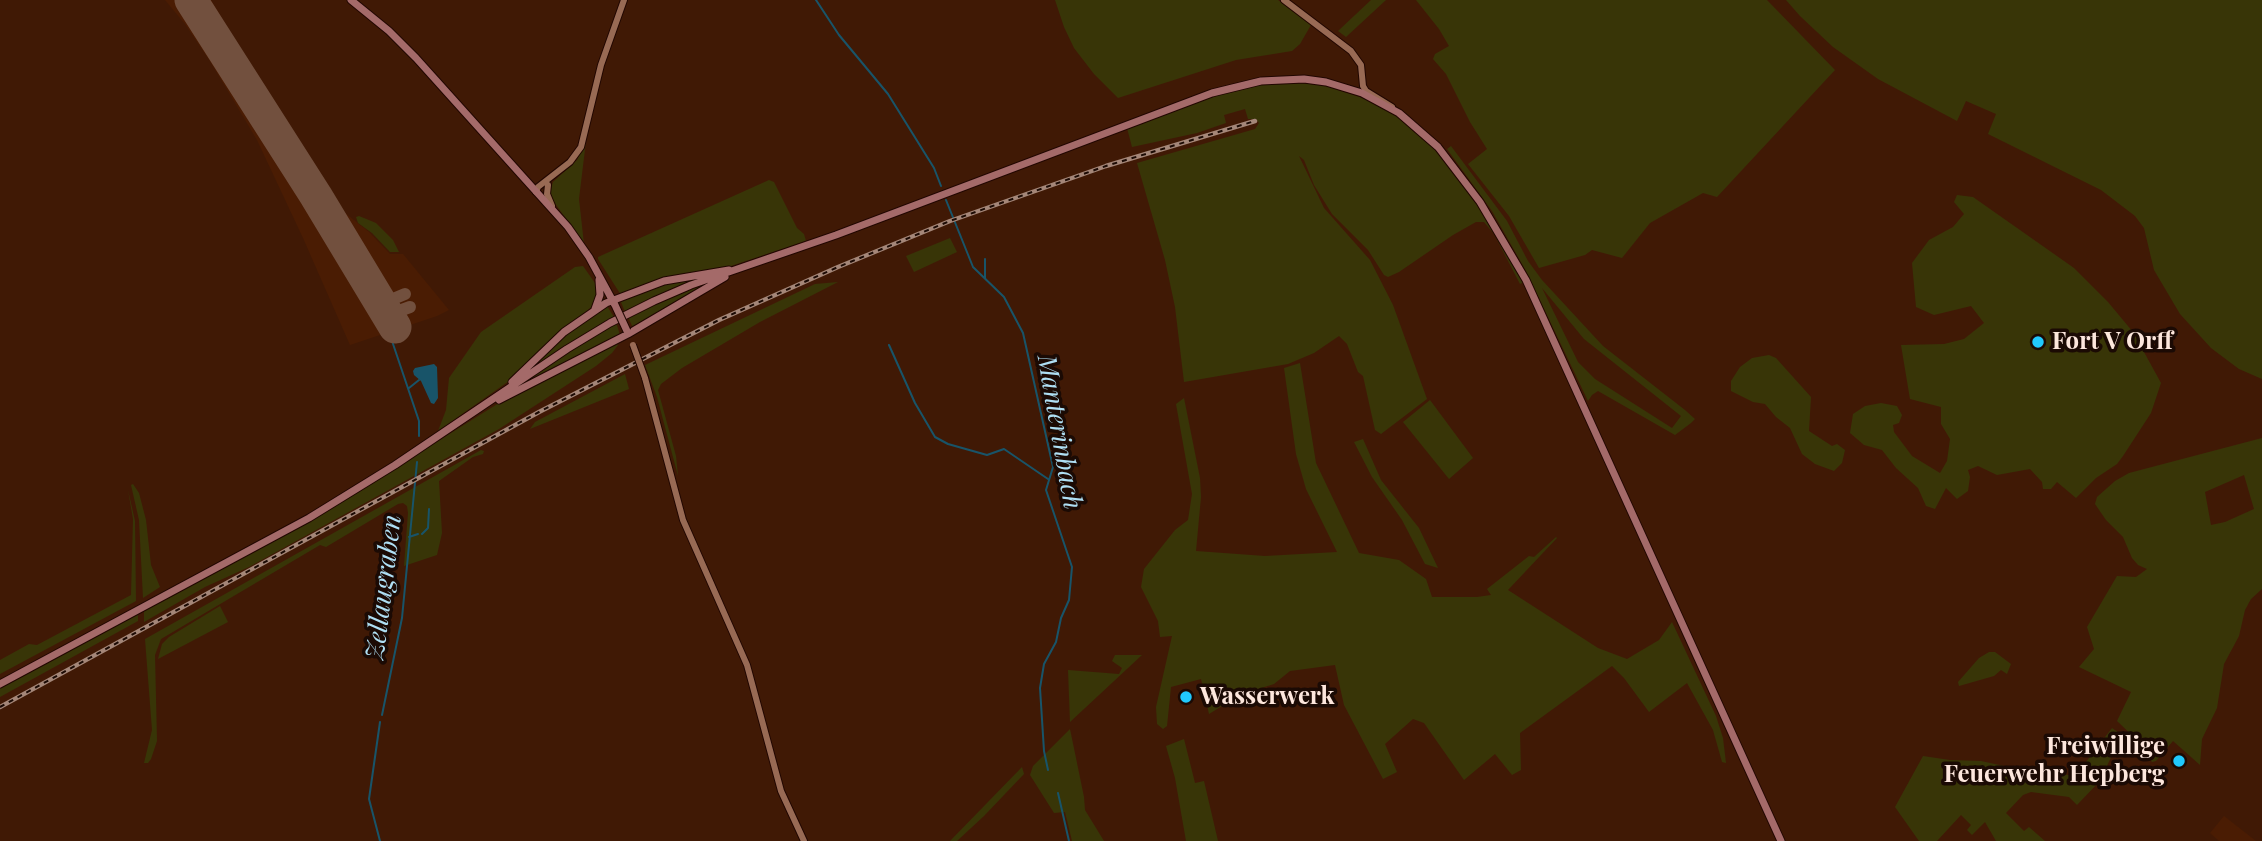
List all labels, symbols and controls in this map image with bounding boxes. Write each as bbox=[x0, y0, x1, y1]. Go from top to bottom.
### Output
place label: Fort V Orff bbox=[2052, 328, 2173, 356]
marker: Fort V Orff bbox=[2030, 334, 2046, 350]
water label: Manterinbach bbox=[1030, 352, 1088, 512]
water label: Zellaugraben bbox=[360, 513, 408, 661]
place label: Wasserwerk bbox=[1200, 683, 1334, 711]
marker: Wasserwerk bbox=[1178, 689, 1194, 705]
place label: Freiwillige Feuerwehr Hepberg bbox=[1944, 733, 2165, 789]
marker: Freiwillige Feuerwehr Hepberg bbox=[2171, 753, 2187, 769]

